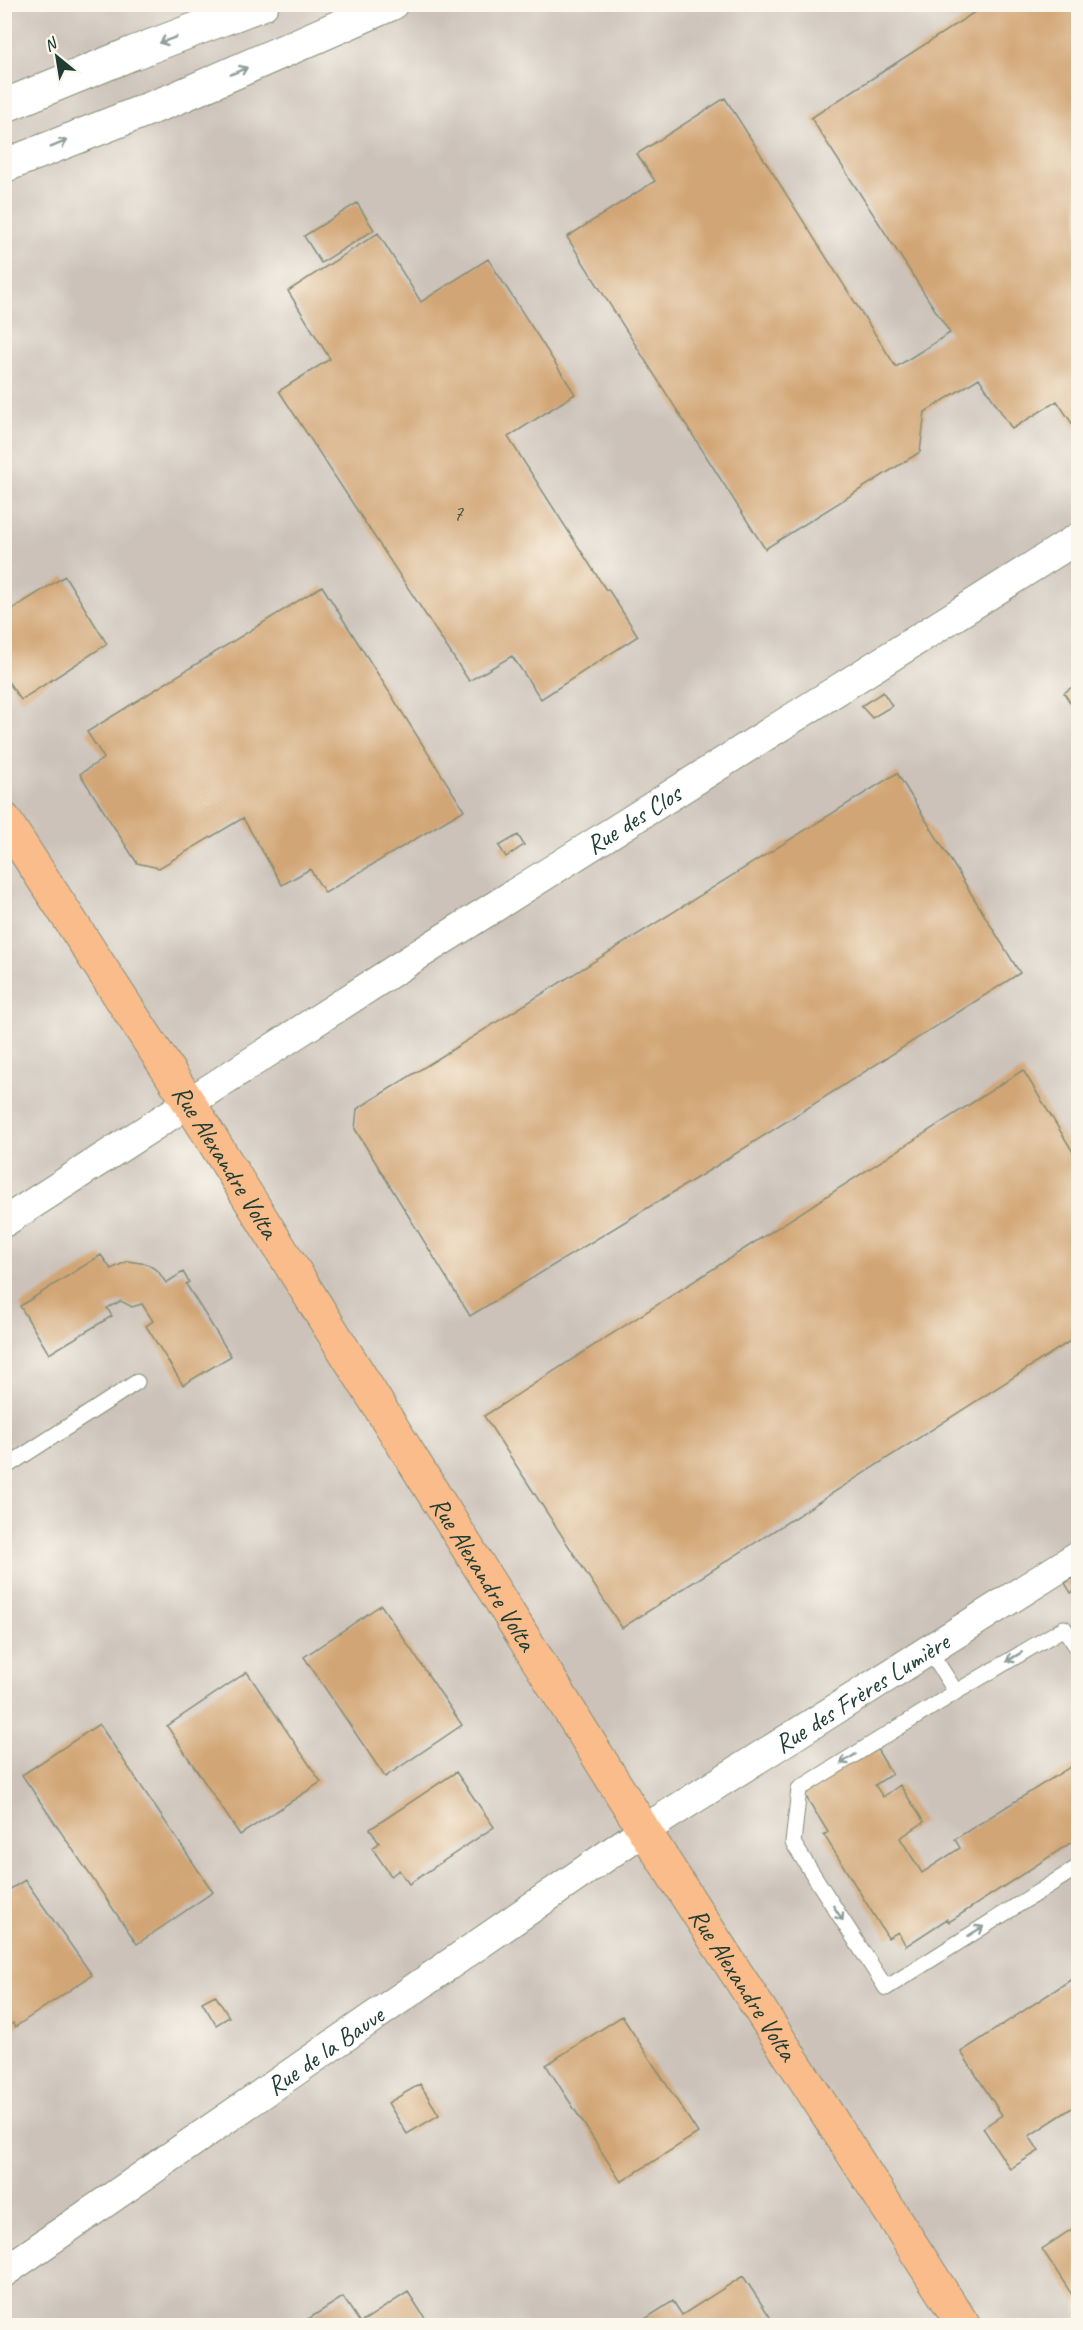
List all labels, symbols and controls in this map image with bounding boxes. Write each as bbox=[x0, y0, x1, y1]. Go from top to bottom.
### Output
north arrow bbox=[27, 27, 87, 87]
text: N bbox=[41, 32, 62, 56]
one-way arrow bbox=[159, 36, 178, 47]
one-way arrow bbox=[230, 64, 248, 76]
one-way arrow bbox=[49, 138, 68, 149]
house number: 7 bbox=[453, 499, 464, 527]
street label: Rue des Clos bbox=[579, 776, 689, 861]
street label: Rue Alexandre Volta bbox=[165, 1078, 287, 1246]
street label: Rue Alexandre Volta bbox=[423, 1490, 545, 1658]
street label: Rue des Frères Lumière bbox=[768, 1624, 957, 1760]
one-way arrow bbox=[1006, 1652, 1023, 1664]
one-way arrow bbox=[839, 1752, 856, 1765]
street label: Rue Alexandre Volta bbox=[682, 1901, 806, 2068]
one-way arrow bbox=[832, 1904, 844, 1921]
one-way arrow bbox=[967, 1925, 984, 1937]
street label: Rue de la Bauve bbox=[260, 1997, 392, 2102]

